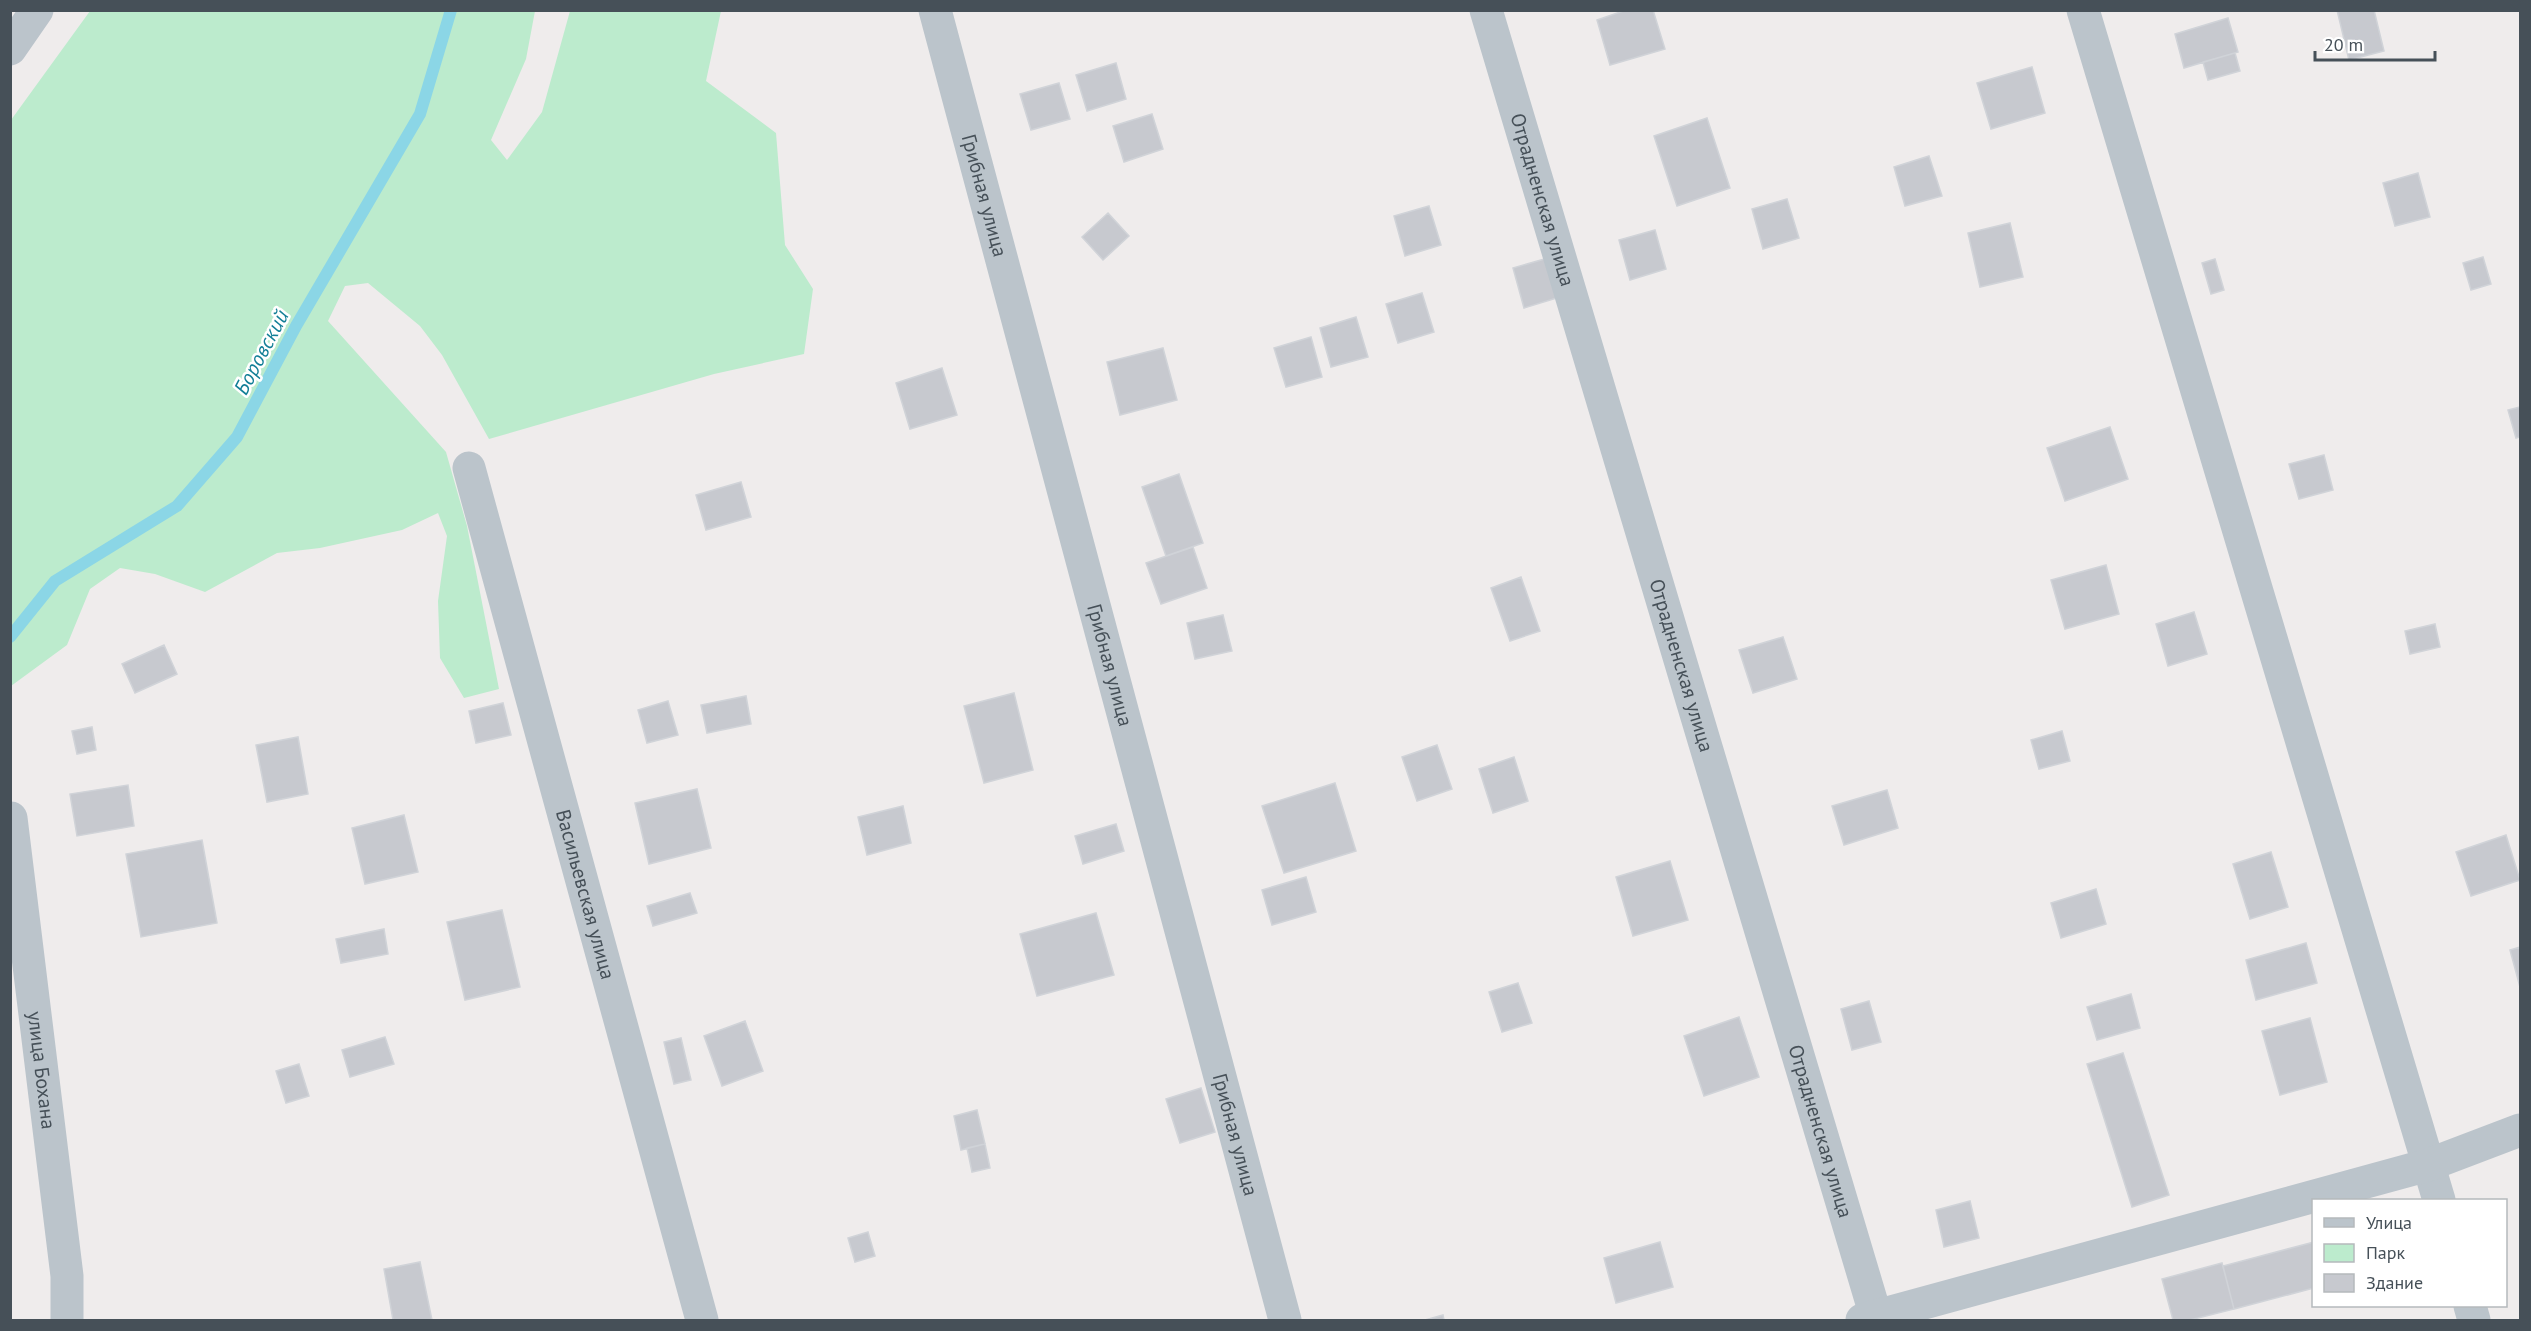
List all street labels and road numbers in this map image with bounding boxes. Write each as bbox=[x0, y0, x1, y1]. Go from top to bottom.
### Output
street label: Отрадненская улица bbox=[1505, 110, 1581, 289]
street label: Грибная улица bbox=[956, 131, 1013, 260]
street label: Отрадненская улица bbox=[1644, 576, 1720, 755]
street label: Грибная улица bbox=[1081, 601, 1139, 729]
street label: Васильевская улица bbox=[550, 806, 621, 982]
street label: улица Бохана bbox=[22, 1010, 62, 1131]
street label: Отрадненская улица bbox=[1783, 1041, 1859, 1221]
street label: Грибная улица bbox=[1207, 1071, 1264, 1199]

